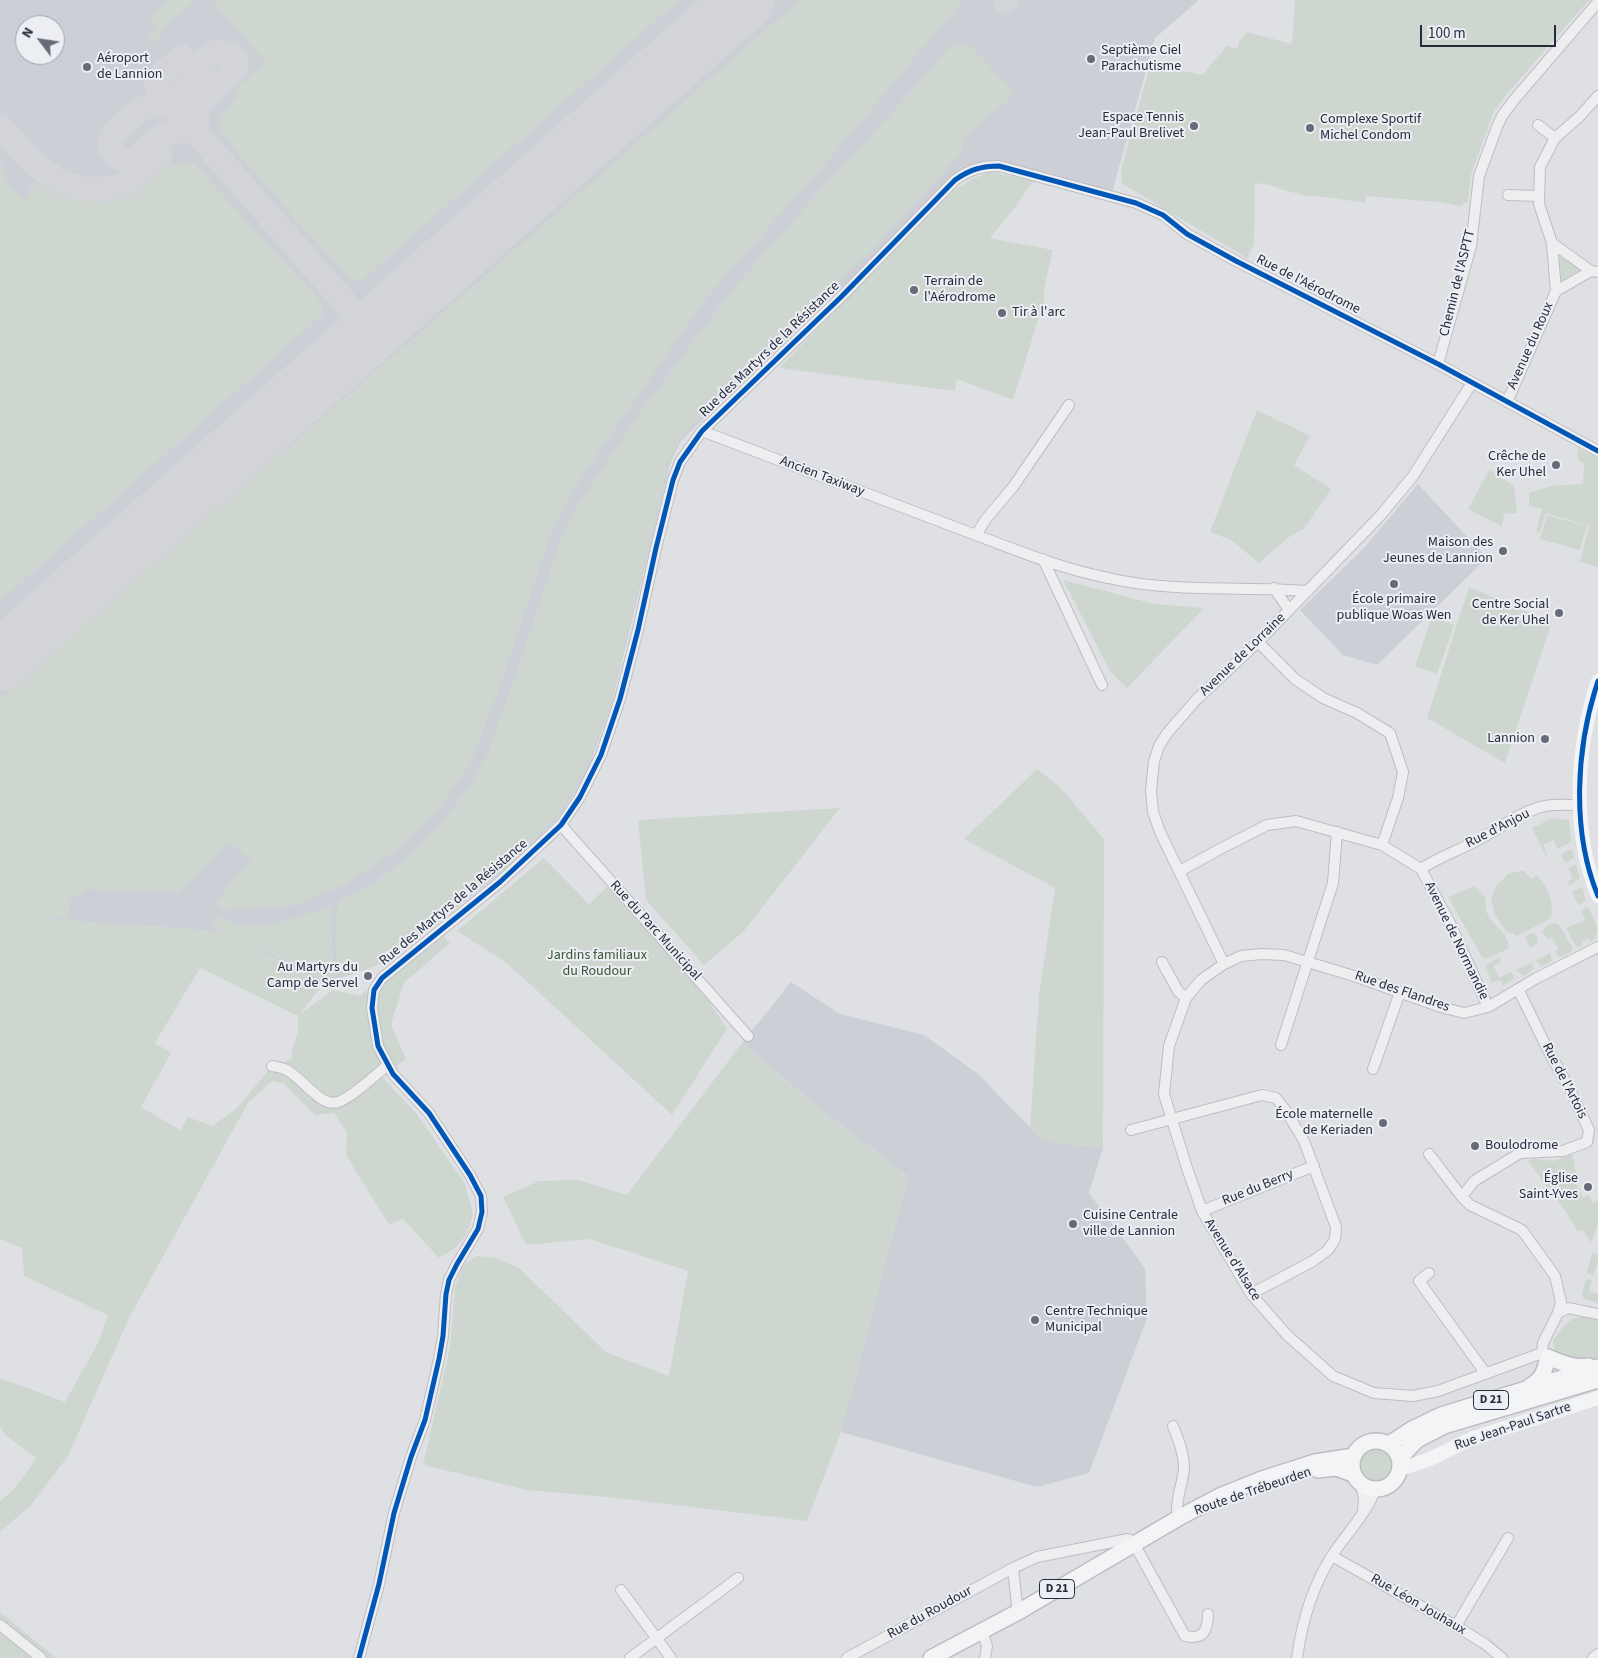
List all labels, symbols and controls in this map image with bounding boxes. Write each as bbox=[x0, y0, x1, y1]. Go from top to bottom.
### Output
north arrow bbox=[15, 15, 65, 65]
scale bar bbox=[1423, 15, 1559, 47]
text: 100 m bbox=[1428, 23, 1466, 44]
text: N bbox=[17, 24, 39, 42]
place label: Septième Ciel Parachutisme bbox=[1101, 43, 1181, 75]
place label: Aéroport de Lannion bbox=[97, 51, 162, 84]
marker: Septième Ciel Parachutisme bbox=[1085, 53, 1097, 65]
marker: Aéroport de Lannion bbox=[81, 61, 93, 73]
place label: Espace Tennis Jean-Paul Brelivet bbox=[1078, 110, 1184, 142]
place label: Complexe Sportif Michel Condom bbox=[1320, 112, 1421, 144]
marker: Espace Tennis Jean-Paul Brelivet bbox=[1188, 120, 1200, 132]
marker: Complexe Sportif Michel Condom bbox=[1304, 122, 1316, 134]
street label: Chemin de l'ASPTT bbox=[1437, 228, 1479, 338]
street label: Rue de l'Aérodrome bbox=[1253, 252, 1363, 318]
place label: Terrain de l'Aérodrome bbox=[924, 274, 996, 306]
street label: Rue des Martyrs de la Résistance bbox=[696, 279, 844, 421]
marker: Terrain de l'Aérodrome bbox=[908, 284, 920, 296]
street label: Avenue du Roux bbox=[1504, 300, 1558, 392]
place label: Tir à l'arc bbox=[1012, 305, 1066, 321]
marker: Tir à l'arc bbox=[996, 307, 1008, 319]
place label: Crêche de Ker Uhel bbox=[1488, 449, 1546, 482]
street label: Ancien Taxiway bbox=[777, 453, 867, 501]
marker: Crêche de Ker Uhel bbox=[1550, 459, 1562, 471]
place label: Maison des Jeunes de Lannion bbox=[1383, 535, 1493, 568]
marker: Maison des Jeunes de Lannion bbox=[1497, 545, 1509, 557]
marker: École primaire publique Woas Wen bbox=[1388, 578, 1400, 590]
place label: École primaire publique Woas Wen bbox=[1337, 592, 1451, 624]
place label: Centre Social de Ker Uhel bbox=[1472, 597, 1549, 630]
marker: Centre Social de Ker Uhel bbox=[1553, 607, 1565, 619]
street label: Avenue de Lorraine bbox=[1197, 610, 1289, 700]
place label: Lannion bbox=[1487, 731, 1535, 747]
marker: Lannion bbox=[1539, 733, 1551, 745]
street label: Rue d'Anjou bbox=[1463, 806, 1533, 852]
street label: Rue des Martyrs de la Résistance bbox=[376, 836, 532, 970]
street label: Rue du Parc Municipal bbox=[606, 878, 704, 984]
street label: Avenue de Normandie bbox=[1420, 879, 1492, 1003]
park label: Jardins familiaux du Roudour bbox=[547, 948, 647, 980]
place label: Au Martyrs du Camp de Servel bbox=[267, 960, 358, 992]
street label: Rue des Flandres bbox=[1352, 968, 1452, 1016]
marker: Au Martyrs du Camp de Servel bbox=[362, 970, 374, 982]
street label: Rue de l'Artois bbox=[1538, 1040, 1590, 1122]
place label: École maternelle de Keriaden bbox=[1275, 1107, 1373, 1140]
marker: École maternelle de Keriaden bbox=[1377, 1117, 1389, 1129]
place label: Boulodrome bbox=[1485, 1138, 1558, 1154]
marker: Boulodrome bbox=[1469, 1140, 1481, 1152]
street label: Rue du Berry bbox=[1220, 1166, 1296, 1210]
place label: Église Saint-Yves bbox=[1519, 1171, 1578, 1204]
marker: Église Saint-Yves bbox=[1582, 1181, 1594, 1193]
place label: Cuisine Centrale ville de Lannion bbox=[1083, 1208, 1178, 1240]
street label: Avenue d'Alsace bbox=[1200, 1216, 1264, 1304]
marker: Cuisine Centrale ville de Lannion bbox=[1067, 1218, 1079, 1230]
place label: Centre Technique Municipal bbox=[1045, 1304, 1148, 1336]
marker: Centre Technique Municipal bbox=[1029, 1314, 1041, 1326]
road number: D 21 bbox=[1474, 1390, 1508, 1410]
street label: Rue Jean-Paul Sartre bbox=[1453, 1399, 1573, 1455]
street label: Route de Trébeurden bbox=[1192, 1464, 1314, 1520]
street label: Rue Léon Jouhaux bbox=[1367, 1571, 1469, 1639]
road number: D 21 bbox=[1040, 1580, 1074, 1598]
street label: Rue du Roudour bbox=[885, 1583, 975, 1643]

